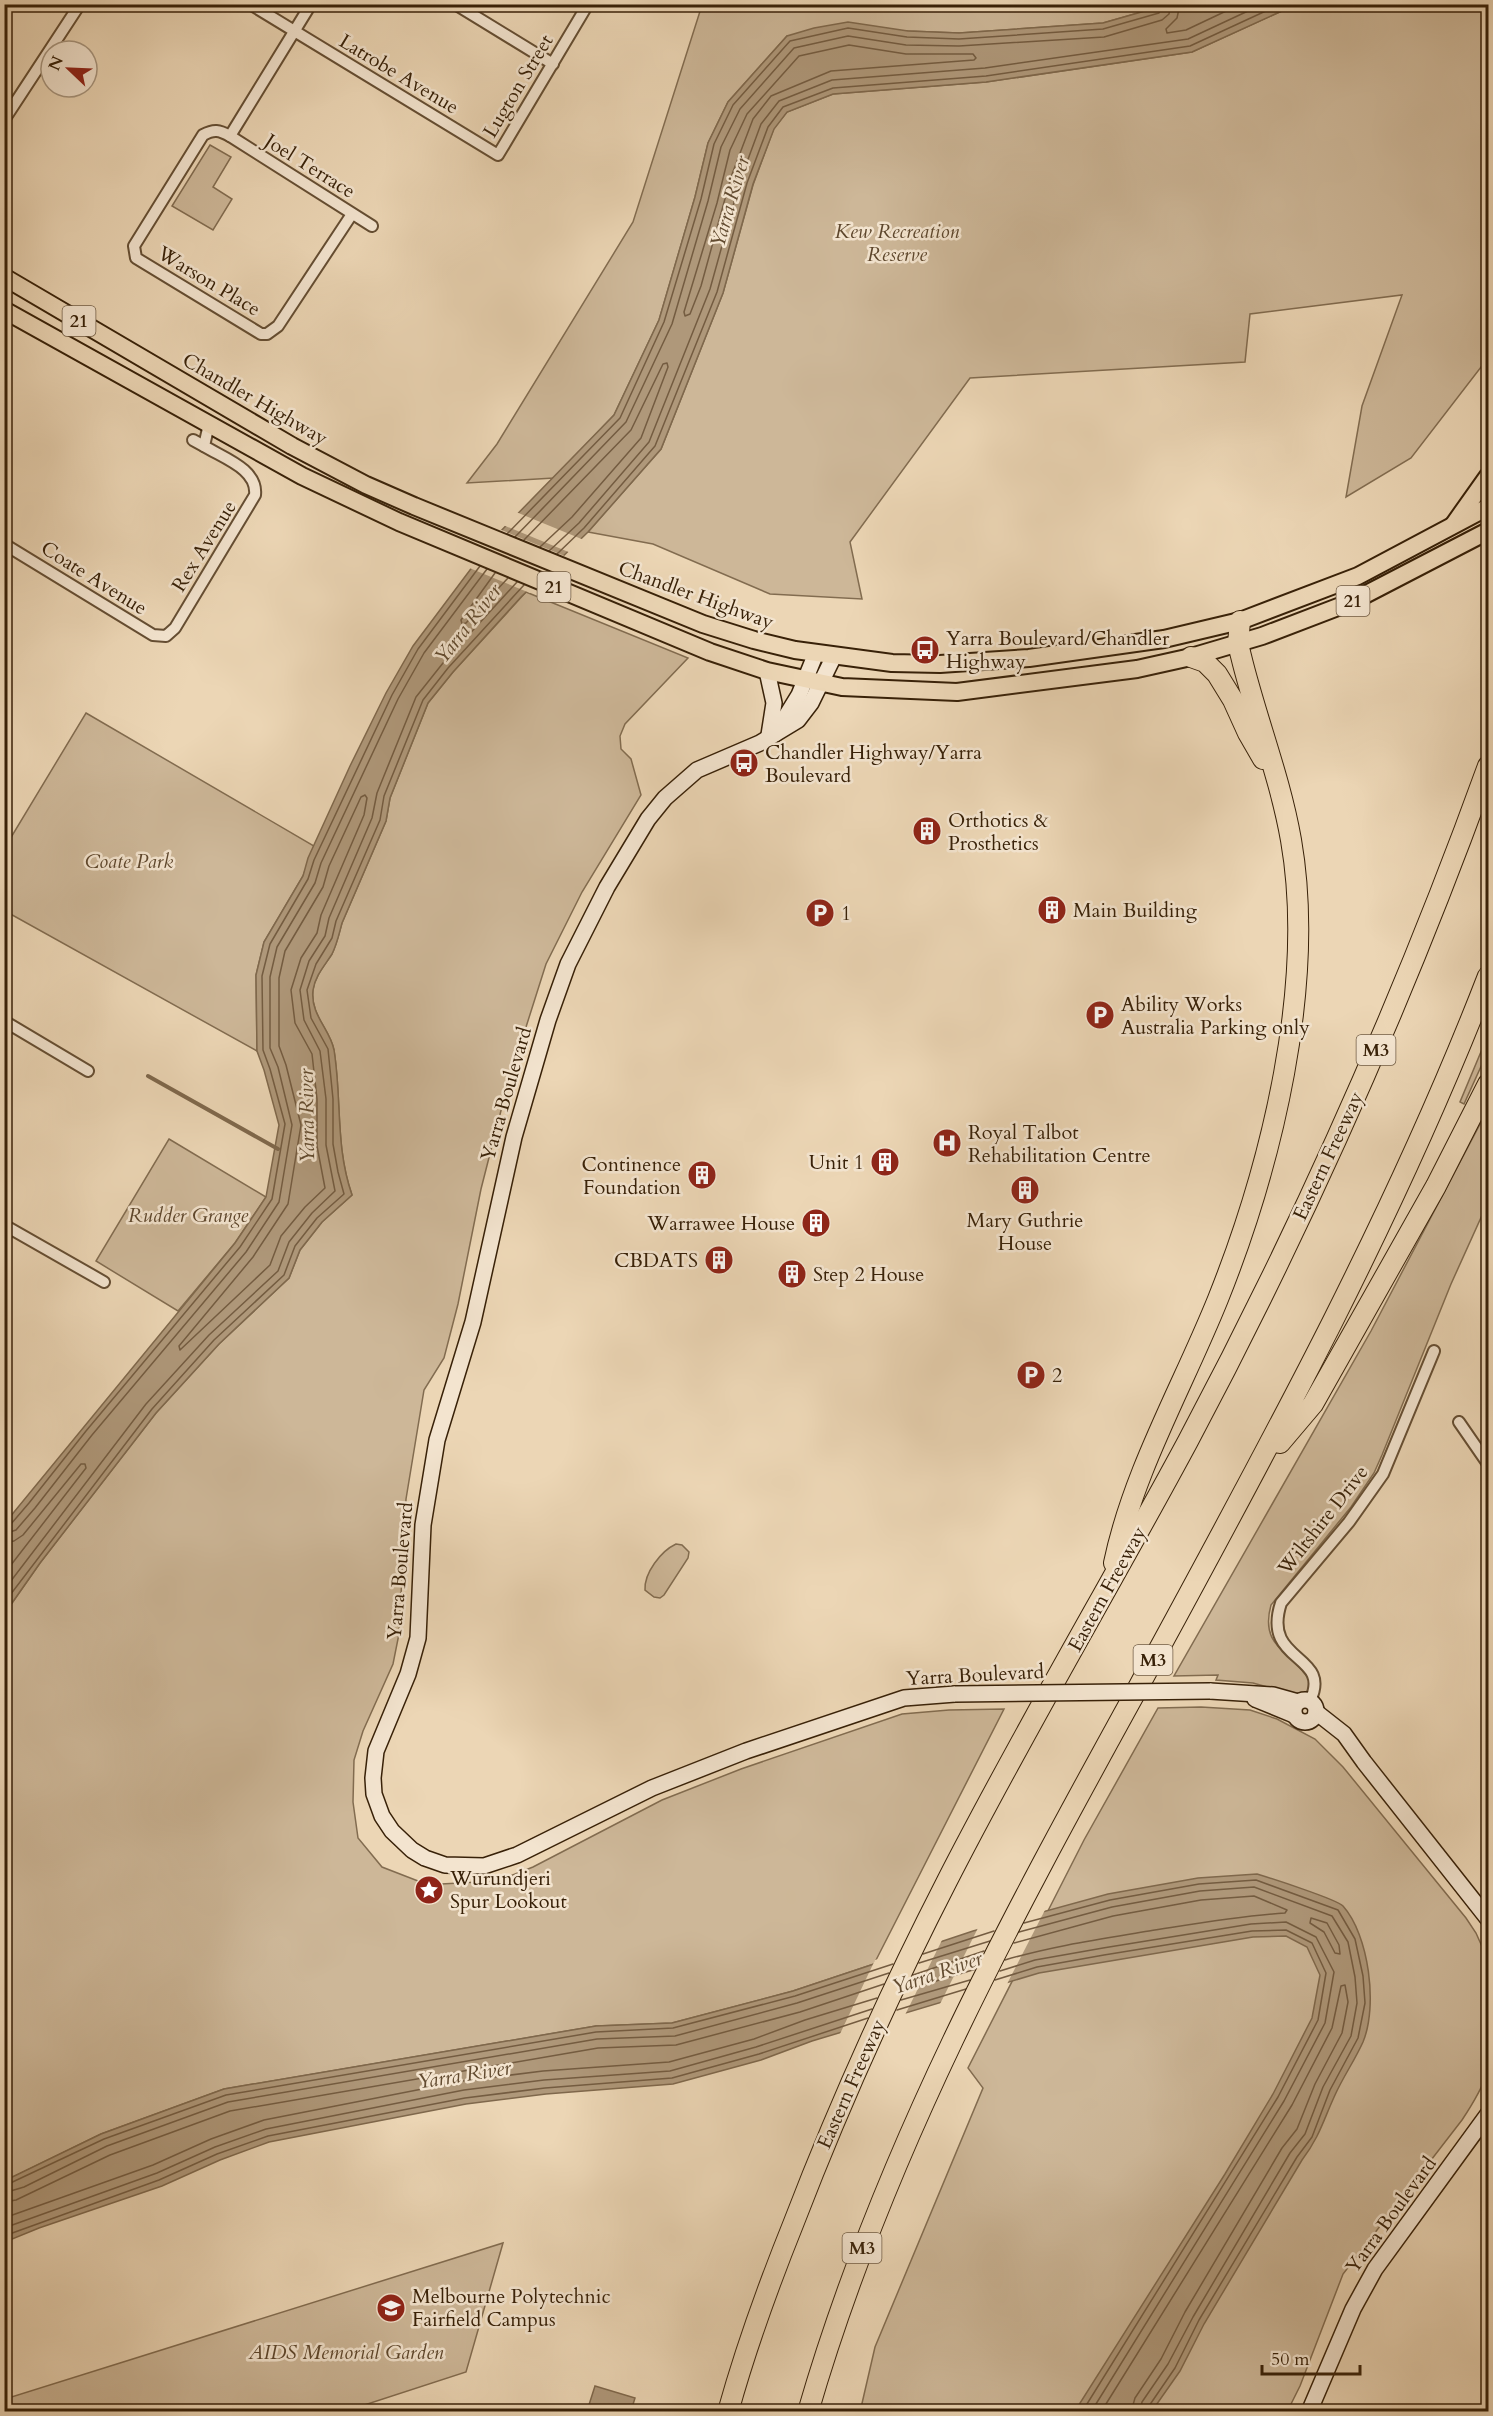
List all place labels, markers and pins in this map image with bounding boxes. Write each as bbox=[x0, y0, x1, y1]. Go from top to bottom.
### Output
place label: Yarra Boulevard/Chandler Highway bbox=[946, 625, 1170, 675]
bus stop icon: Yarra Boulevard/Chandler Highway bbox=[909, 634, 941, 666]
place label: Chandler Highway/Yarra Boulevard bbox=[765, 739, 982, 789]
bus stop icon: Chandler Highway/Yarra Boulevard bbox=[728, 747, 760, 779]
place label: Orthotics & Prosthetics bbox=[948, 807, 1049, 857]
building icon: Orthotics & Prosthetics bbox=[911, 815, 943, 847]
building icon: Main Building bbox=[1036, 894, 1068, 926]
parking icon: 1 bbox=[804, 897, 836, 929]
place label: Main Building bbox=[1073, 897, 1198, 924]
place label: 1 bbox=[841, 900, 851, 927]
place label: Ability Works Australia Parking only bbox=[1121, 991, 1310, 1041]
parking icon: Ability Works Australia Parking only bbox=[1084, 999, 1116, 1031]
place label: Royal Talbot Rehabilitation Centre bbox=[968, 1119, 1151, 1169]
hospital icon: Royal Talbot Rehabilitation Centre bbox=[931, 1127, 963, 1159]
building icon: Unit 1 bbox=[869, 1146, 901, 1178]
place label: Unit 1 bbox=[809, 1149, 864, 1176]
place label: Continence Foundation bbox=[582, 1151, 682, 1201]
building icon: Continence Foundation bbox=[686, 1159, 718, 1191]
building icon: Mary Guthrie House bbox=[1009, 1174, 1041, 1206]
building icon: Warrawee House bbox=[800, 1207, 832, 1239]
place label: Mary Guthrie House bbox=[967, 1207, 1083, 1257]
place label: Warrawee House bbox=[646, 1210, 795, 1237]
building icon: CBDATS bbox=[703, 1244, 735, 1276]
place label: CBDATS bbox=[614, 1247, 698, 1274]
building icon: Step 2 House bbox=[776, 1258, 808, 1290]
place label: Step 2 House bbox=[813, 1261, 924, 1288]
parking icon: 2 bbox=[1015, 1359, 1047, 1391]
place label: 2 bbox=[1052, 1362, 1062, 1389]
place label: Wurundjeri Spur Lookout bbox=[449, 1865, 568, 1915]
place icon: Wurundjeri Spur Lookout bbox=[413, 1874, 445, 1906]
place label: Melbourne Polytechnic Fairfield Campus bbox=[412, 2283, 611, 2333]
school or university icon: Melbourne Polytechnic Fairfield Campus bbox=[375, 2292, 407, 2324]

